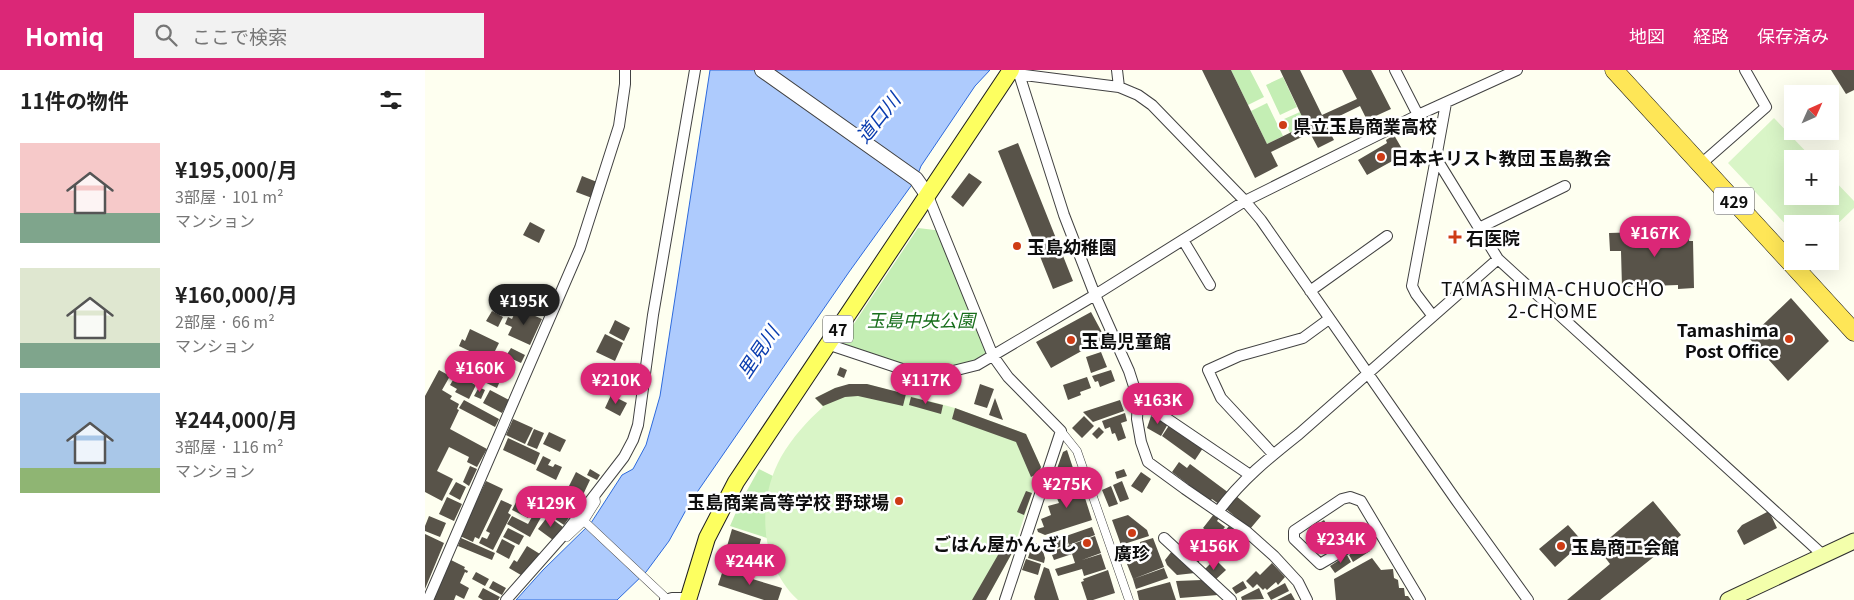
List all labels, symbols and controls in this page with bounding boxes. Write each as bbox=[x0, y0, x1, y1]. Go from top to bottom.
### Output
search box bbox=[134, 13, 484, 58]
text: Homiq bbox=[25, 18, 104, 53]
icon: search bbox=[152, 21, 180, 49]
text: ここで検索 bbox=[192, 22, 287, 49]
text: 地図 bbox=[1629, 22, 1665, 48]
text: 経路 bbox=[1693, 22, 1729, 48]
text: 保存済み bbox=[1757, 22, 1829, 48]
text: 11件の物件 bbox=[20, 85, 129, 115]
water label: 道口川 bbox=[849, 85, 907, 148]
north arrow bbox=[1784, 85, 1839, 140]
map controls bbox=[1784, 85, 1839, 270]
icon: filters bbox=[377, 86, 405, 114]
place label: 県立玉島商業高校 bbox=[1293, 112, 1437, 138]
marker: 県立玉島商業高校 bbox=[1277, 119, 1289, 131]
place label: 日本キリスト教団 玉島教会 bbox=[1391, 144, 1611, 170]
button: + bbox=[1784, 150, 1839, 205]
marker: 日本キリスト教団 玉島教会 bbox=[1375, 151, 1387, 163]
text: ¥195,000/月 bbox=[175, 154, 298, 184]
icon: home bbox=[60, 163, 120, 223]
text: 3部屋 · 101 m² bbox=[175, 184, 284, 208]
road number: 429 bbox=[1714, 188, 1754, 214]
text: マンション bbox=[175, 208, 255, 232]
button: − bbox=[1784, 215, 1839, 270]
pin: ¥167K bbox=[1620, 216, 1690, 258]
text: ¥167K bbox=[1631, 220, 1679, 244]
place label: 石医院 bbox=[1466, 224, 1520, 250]
marker: 石医院 bbox=[1448, 230, 1462, 244]
place label: 玉島幼稚園 bbox=[1027, 233, 1117, 259]
marker: 玉島幼稚園 bbox=[1011, 240, 1023, 252]
district label: TAMASHIMA-CHUOCHO 2-CHOME bbox=[1441, 274, 1665, 323]
text: ¥160,000/月 bbox=[175, 279, 298, 309]
pin: ¥195K bbox=[489, 284, 559, 326]
icon: home bbox=[60, 288, 120, 348]
text: ¥195K bbox=[500, 288, 548, 312]
park label: 玉島中央公園 bbox=[867, 306, 978, 332]
text: 2部屋 · 66 m² bbox=[175, 309, 275, 333]
road number: 47 bbox=[823, 315, 853, 342]
place label: Tamashima Post Office bbox=[1677, 316, 1779, 363]
water label: 里見川 bbox=[730, 318, 785, 382]
place label: 玉島児童館 bbox=[1081, 327, 1171, 353]
text: マンション bbox=[175, 333, 255, 357]
marker: Tamashima Post Office bbox=[1783, 333, 1795, 345]
marker: 玉島児童館 bbox=[1065, 334, 1077, 346]
pin: ¥160K bbox=[445, 350, 515, 393]
text: ¥160K bbox=[456, 355, 504, 379]
pin: ¥210K bbox=[581, 362, 651, 405]
pin: ¥117K bbox=[891, 362, 961, 405]
text: ¥210K bbox=[592, 367, 640, 391]
text: ¥117K bbox=[902, 367, 950, 391]
pin: ¥163K bbox=[1123, 382, 1193, 425]
text: ¥163K bbox=[1134, 387, 1182, 411]
text: ¥244,000/月 bbox=[175, 404, 298, 434]
icon: home bbox=[60, 413, 120, 473]
text: 3部屋 · 116 m² bbox=[175, 434, 284, 458]
text: マンション bbox=[175, 458, 255, 482]
pin: ¥275K bbox=[1032, 466, 1102, 509]
text: ¥275K bbox=[1043, 471, 1091, 495]
pin: ¥129K bbox=[516, 486, 586, 528]
place label: 玉島商業高等学校 野球場 bbox=[687, 488, 889, 514]
text: ¥129K bbox=[527, 490, 575, 514]
marker: 玉島商業高等学校 野球場 bbox=[893, 495, 905, 507]
pin: ¥234K bbox=[1306, 522, 1376, 564]
text: ¥234K bbox=[1317, 526, 1365, 550]
marker: 廣珍 bbox=[1126, 527, 1138, 539]
pin: ¥156K bbox=[1179, 528, 1249, 571]
place label: ごはん屋かんざし bbox=[933, 530, 1077, 556]
text: ¥156K bbox=[1190, 533, 1238, 557]
place label: 玉島商工会館 bbox=[1571, 533, 1679, 559]
marker: ごはん屋かんざし bbox=[1081, 537, 1093, 549]
place label: 廣珍 bbox=[1114, 539, 1150, 565]
marker: 玉島商工会館 bbox=[1555, 540, 1567, 552]
pin: ¥244K bbox=[715, 544, 785, 586]
text: ¥244K bbox=[726, 548, 774, 572]

